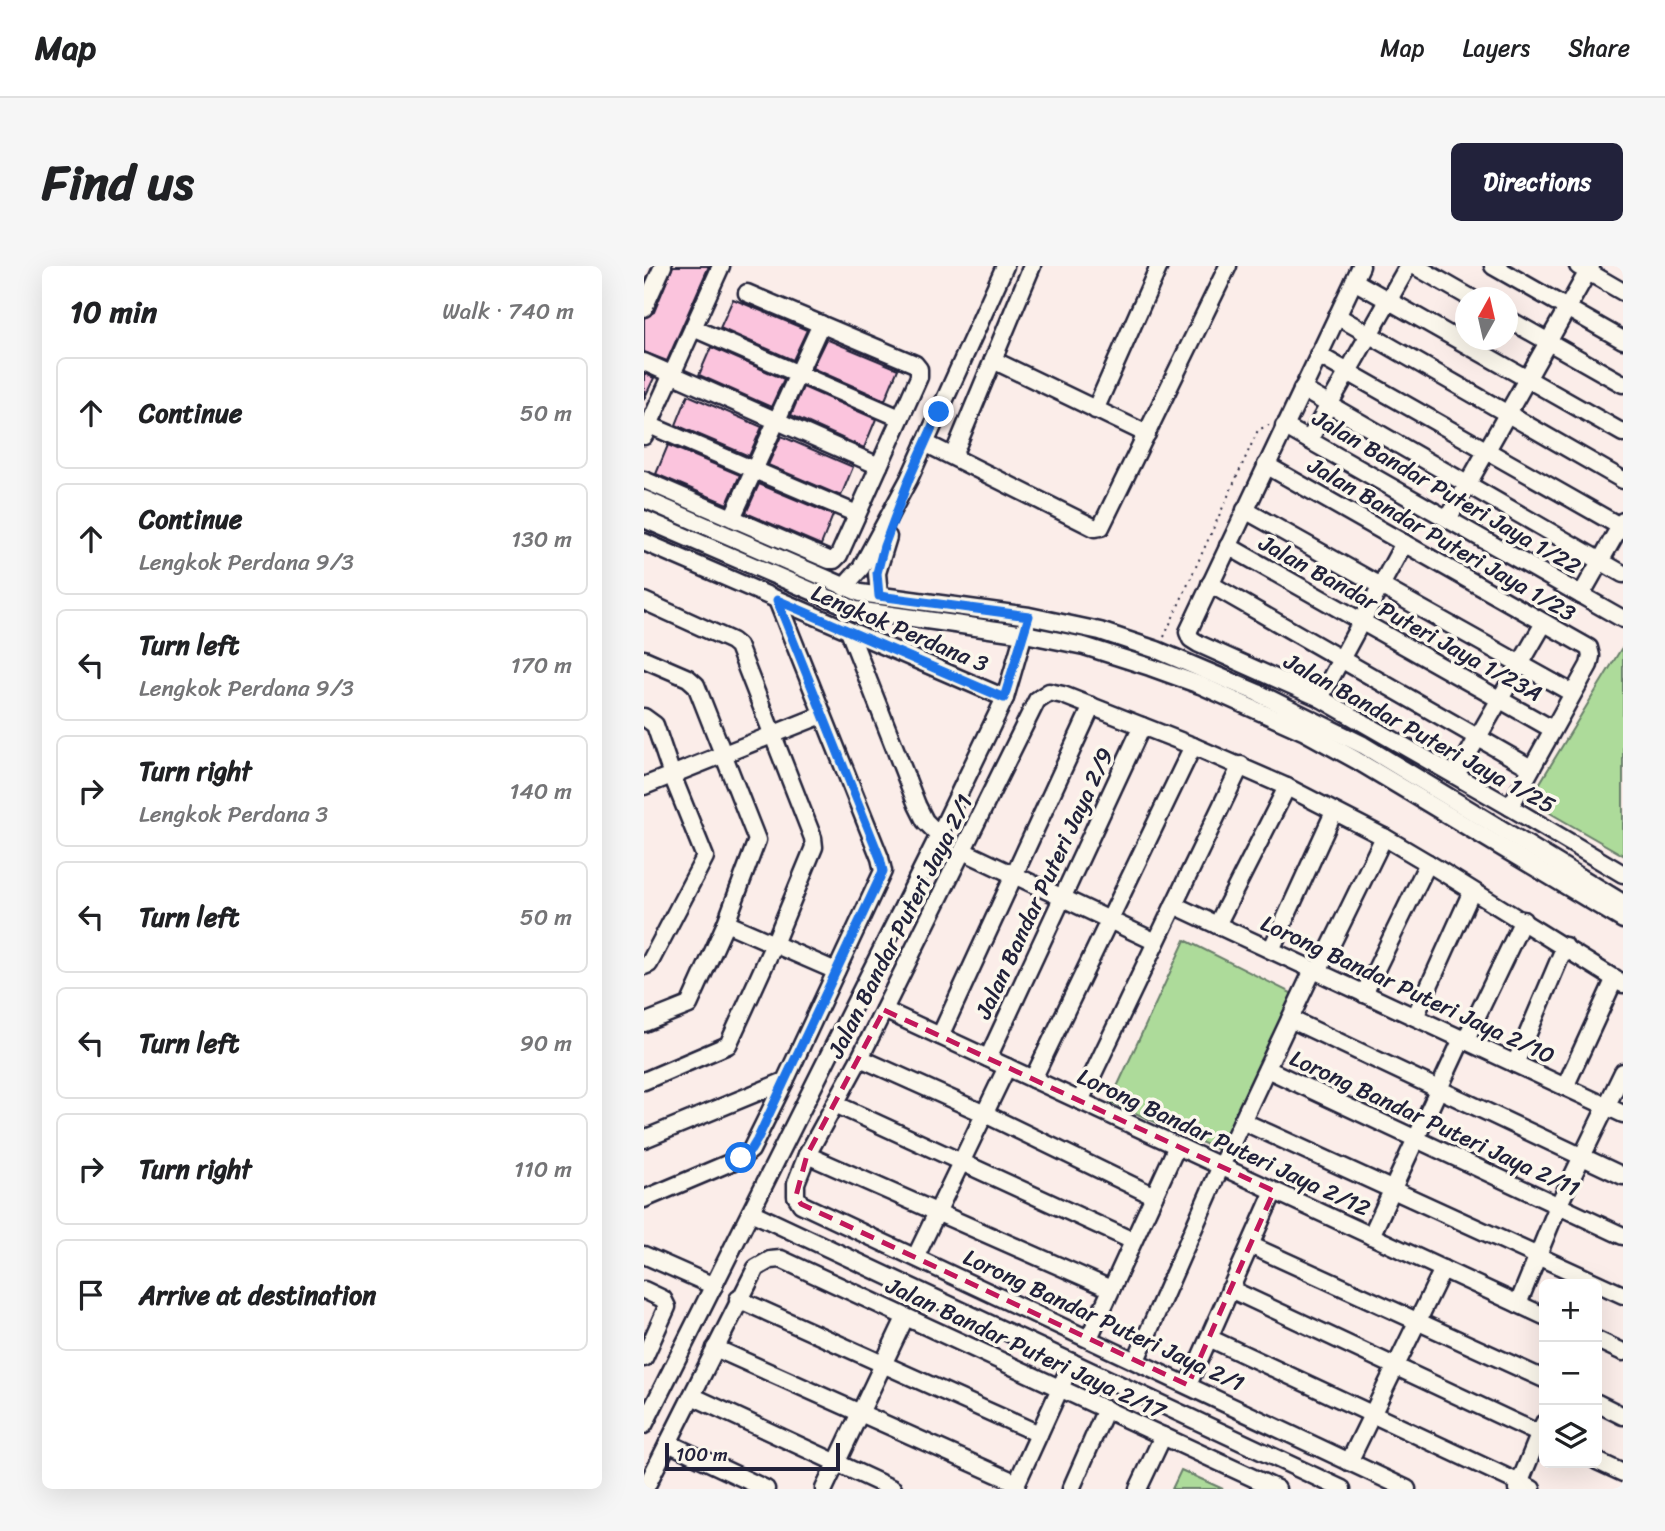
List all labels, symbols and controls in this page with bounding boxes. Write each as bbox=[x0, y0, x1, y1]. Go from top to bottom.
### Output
text: Map bbox=[35, 19, 96, 77]
text: Map bbox=[1380, 27, 1425, 69]
text: Layers bbox=[1463, 27, 1530, 69]
text: Share bbox=[1568, 27, 1630, 69]
text: Find us bbox=[42, 139, 194, 226]
button: Directions bbox=[1451, 143, 1623, 221]
text: 10 min bbox=[70, 285, 157, 339]
north arrow bbox=[1455, 287, 1518, 350]
text: Walk · 740 m bbox=[442, 291, 574, 332]
text: Continue bbox=[139, 390, 242, 436]
text: 50 m bbox=[520, 393, 572, 434]
icon: ahead bbox=[72, 394, 110, 432]
route end bbox=[923, 396, 954, 427]
street label: Jalan Bandar Puteri Jaya 1/22 bbox=[1304, 398, 1589, 586]
street label: Jalan Bandar Puteri Jaya 1/23 bbox=[1299, 445, 1584, 633]
text: Continue bbox=[139, 496, 242, 542]
text: 130 m bbox=[511, 519, 572, 560]
icon: ahead bbox=[72, 520, 110, 558]
street label: Jalan Bandar Puteri Jaya 1/23A bbox=[1250, 523, 1550, 714]
text: Lengkok Perdana 9/3 bbox=[139, 542, 354, 583]
street label: Lengkok Perdana 3 bbox=[805, 573, 995, 684]
text: Turn left bbox=[139, 622, 239, 668]
street label: Jalan Bandar Puteri Jaya 1/25 bbox=[1275, 641, 1563, 825]
text: 170 m bbox=[511, 645, 572, 686]
icon: left bbox=[72, 646, 110, 684]
text: Lengkok Perdana 9/3 bbox=[139, 668, 354, 709]
street label: Jalan Bandar Puteri Jaya 2/9 bbox=[963, 741, 1126, 1027]
text: Turn right bbox=[139, 748, 252, 794]
text: 140 m bbox=[510, 771, 572, 812]
icon: right bbox=[72, 772, 110, 810]
street label: Jalan Bandar Puteri Jaya 2/1 bbox=[816, 787, 985, 1066]
text: Lengkok Perdana 3 bbox=[139, 794, 328, 835]
text: Turn left bbox=[139, 894, 239, 940]
text: 50 m bbox=[520, 897, 572, 938]
icon: left bbox=[72, 898, 110, 936]
street label: Lorong Bandar Puteri Jaya 2/10 bbox=[1254, 903, 1562, 1076]
text: Turn left bbox=[139, 1020, 239, 1066]
text: 90 m bbox=[520, 1023, 572, 1064]
icon: left bbox=[72, 1024, 110, 1062]
street label: Lorong Bandar Puteri Jaya 2/11 bbox=[1283, 1038, 1587, 1209]
street label: Lorong Bandar Puteri Jaya 2/12 bbox=[1070, 1056, 1377, 1229]
route start bbox=[725, 1142, 756, 1173]
text: Turn right bbox=[139, 1146, 252, 1192]
text: 110 m bbox=[514, 1149, 572, 1190]
icon: right bbox=[72, 1150, 110, 1188]
street label: Lorong Bandar Puteri Jaya 2/1 bbox=[956, 1237, 1251, 1404]
street label: Jalan Bandar Puteri Jaya 2/17 bbox=[878, 1265, 1174, 1432]
text: Arrive at destination bbox=[139, 1272, 376, 1318]
icon: arrive bbox=[72, 1276, 110, 1314]
map controls bbox=[1539, 1279, 1602, 1468]
button: + bbox=[1539, 1279, 1602, 1342]
button: − bbox=[1539, 1342, 1602, 1405]
button: layers bbox=[1539, 1405, 1602, 1468]
text: 100 m bbox=[676, 1438, 728, 1471]
scale bar bbox=[665, 1440, 840, 1472]

